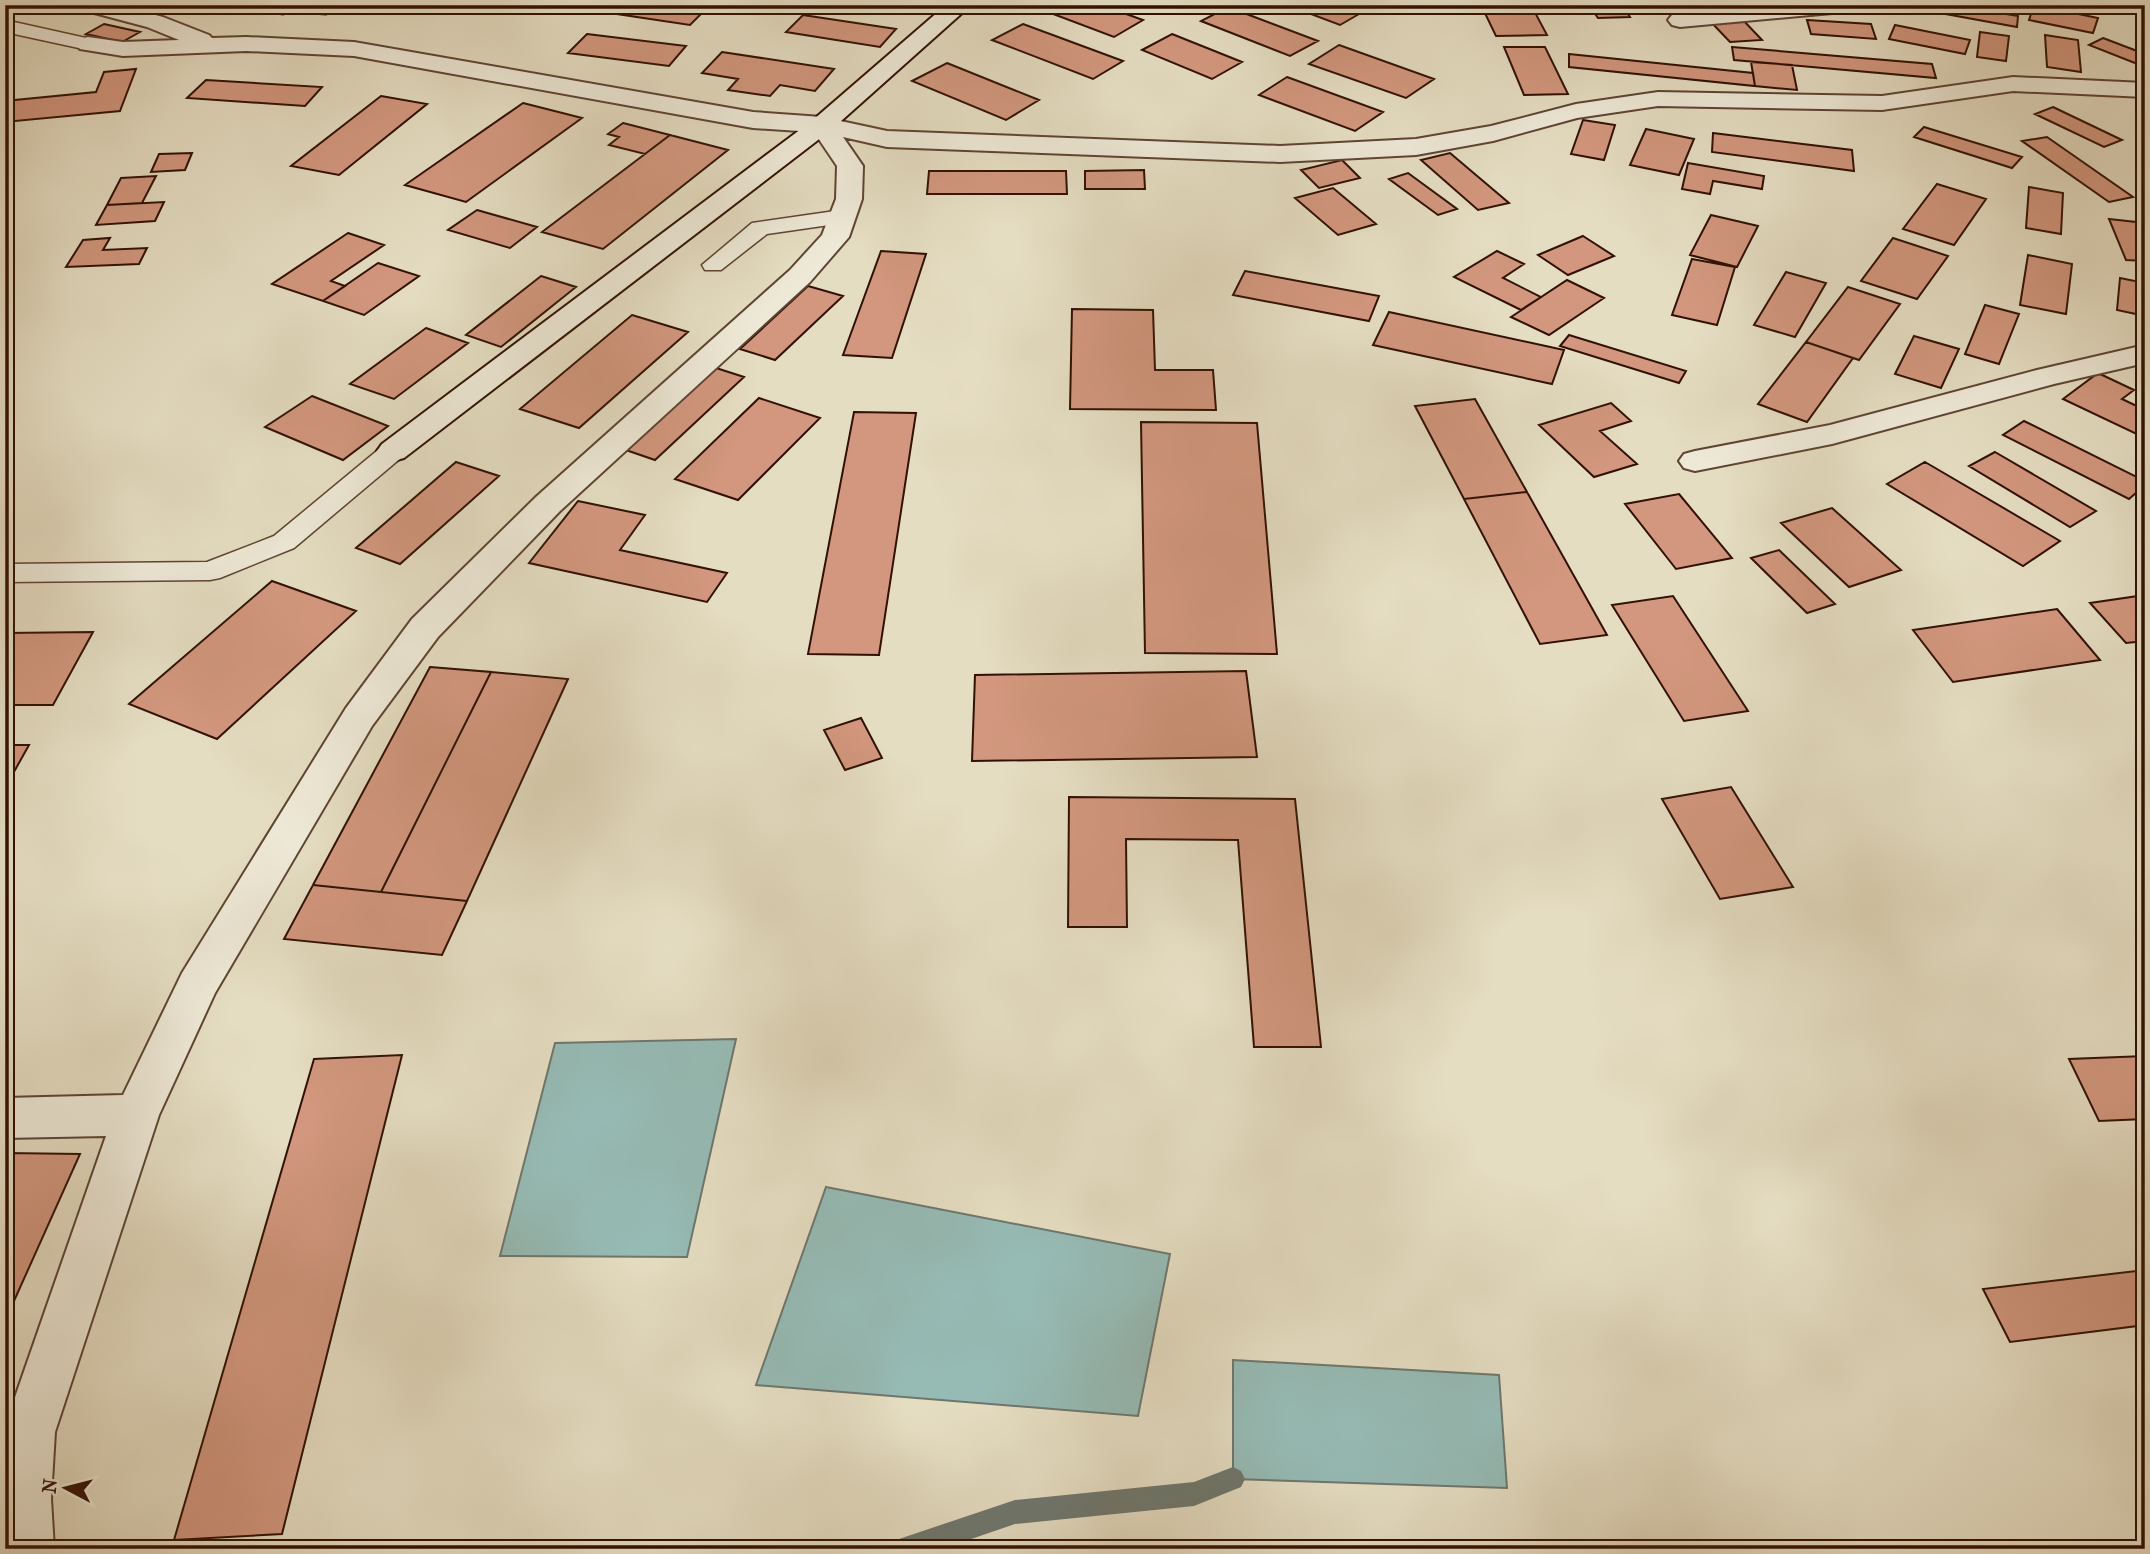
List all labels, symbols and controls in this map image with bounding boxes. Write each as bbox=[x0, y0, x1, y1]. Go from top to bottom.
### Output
north arrow bbox=[32, 1452, 102, 1522]
text: N bbox=[38, 1477, 62, 1495]

